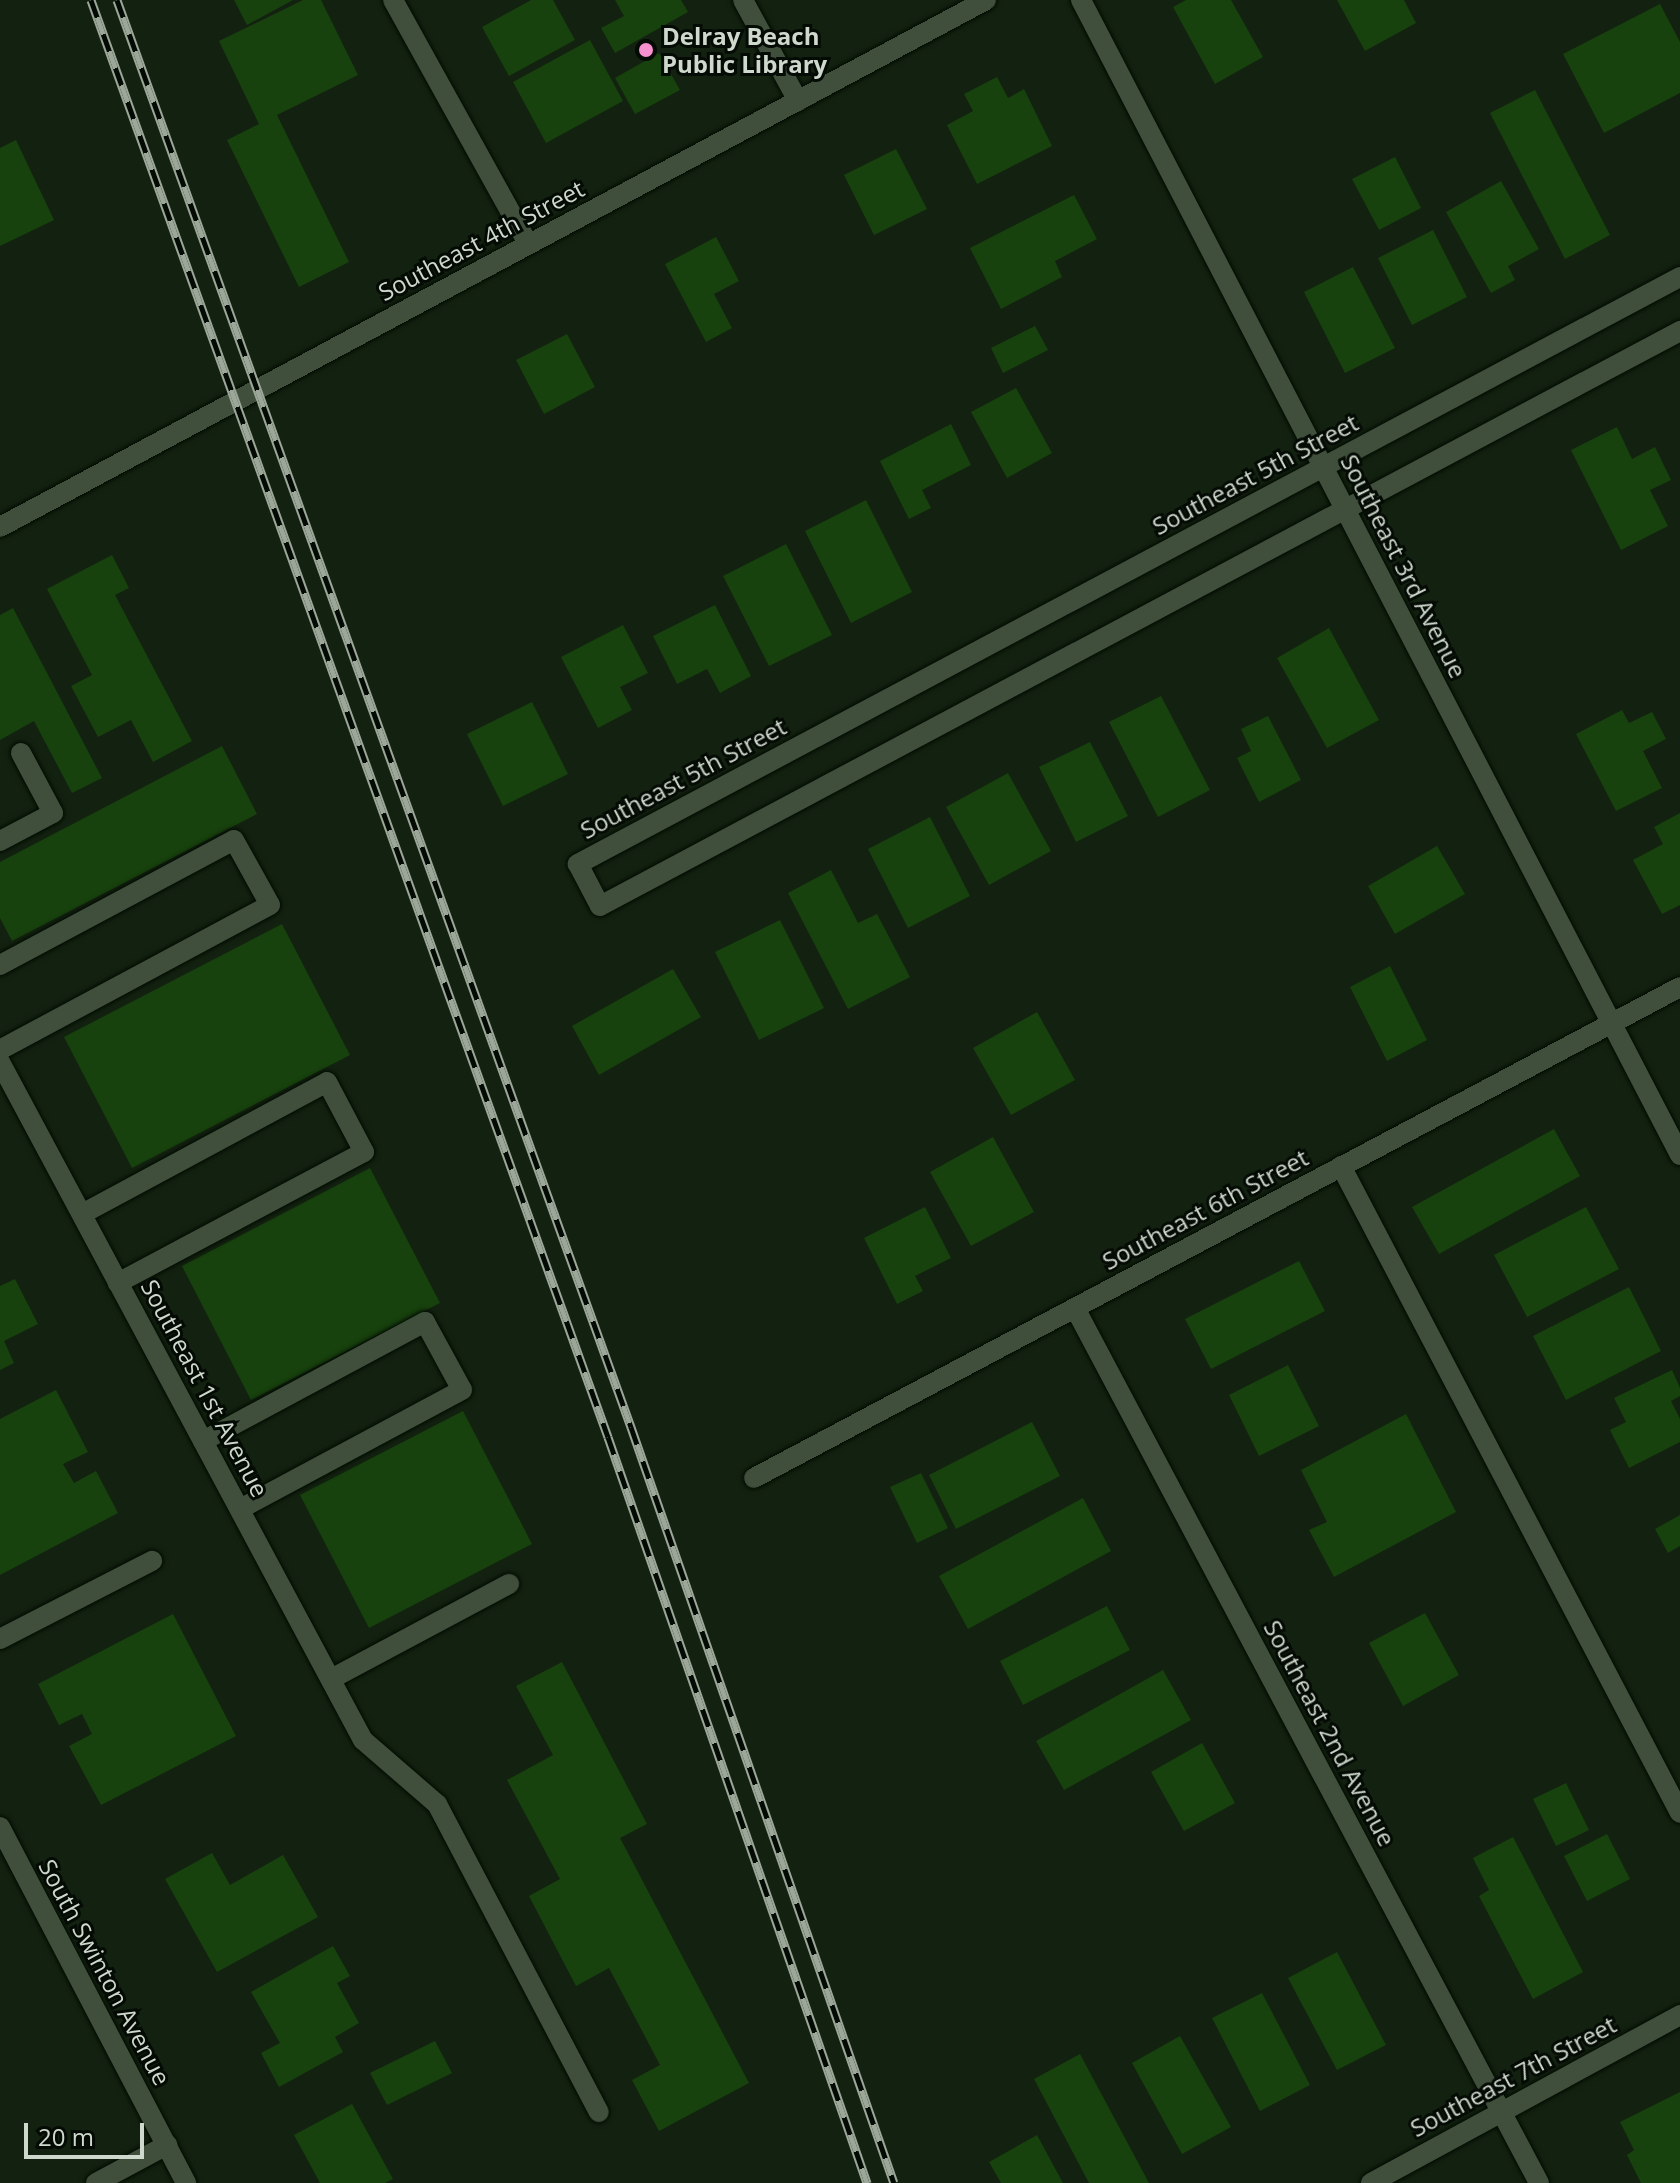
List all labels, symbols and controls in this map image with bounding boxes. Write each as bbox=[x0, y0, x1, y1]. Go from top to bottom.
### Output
place label: Delray Beach Public Library bbox=[662, 22, 827, 78]
marker: Delray Beach Public Library bbox=[637, 41, 655, 59]
street label: Southeast 4th Street bbox=[373, 174, 589, 306]
street label: Southeast 5th Street bbox=[1147, 408, 1363, 540]
street label: Southeast 3rd Avenue bbox=[1335, 450, 1473, 682]
street label: Southeast 5th Street bbox=[575, 712, 791, 844]
street label: Southeast 6th Street bbox=[1097, 1143, 1313, 1275]
street label: Southeast 1st Avenue bbox=[135, 1274, 275, 1502]
street label: Southeast 2nd Avenue bbox=[1258, 1615, 1402, 1851]
street label: South Swinton Avenue bbox=[33, 1854, 177, 2090]
street label: Southeast 7th Street bbox=[1405, 2010, 1621, 2142]
scale bar bbox=[28, 2107, 148, 2157]
text: 20 m bbox=[38, 2120, 94, 2153]

